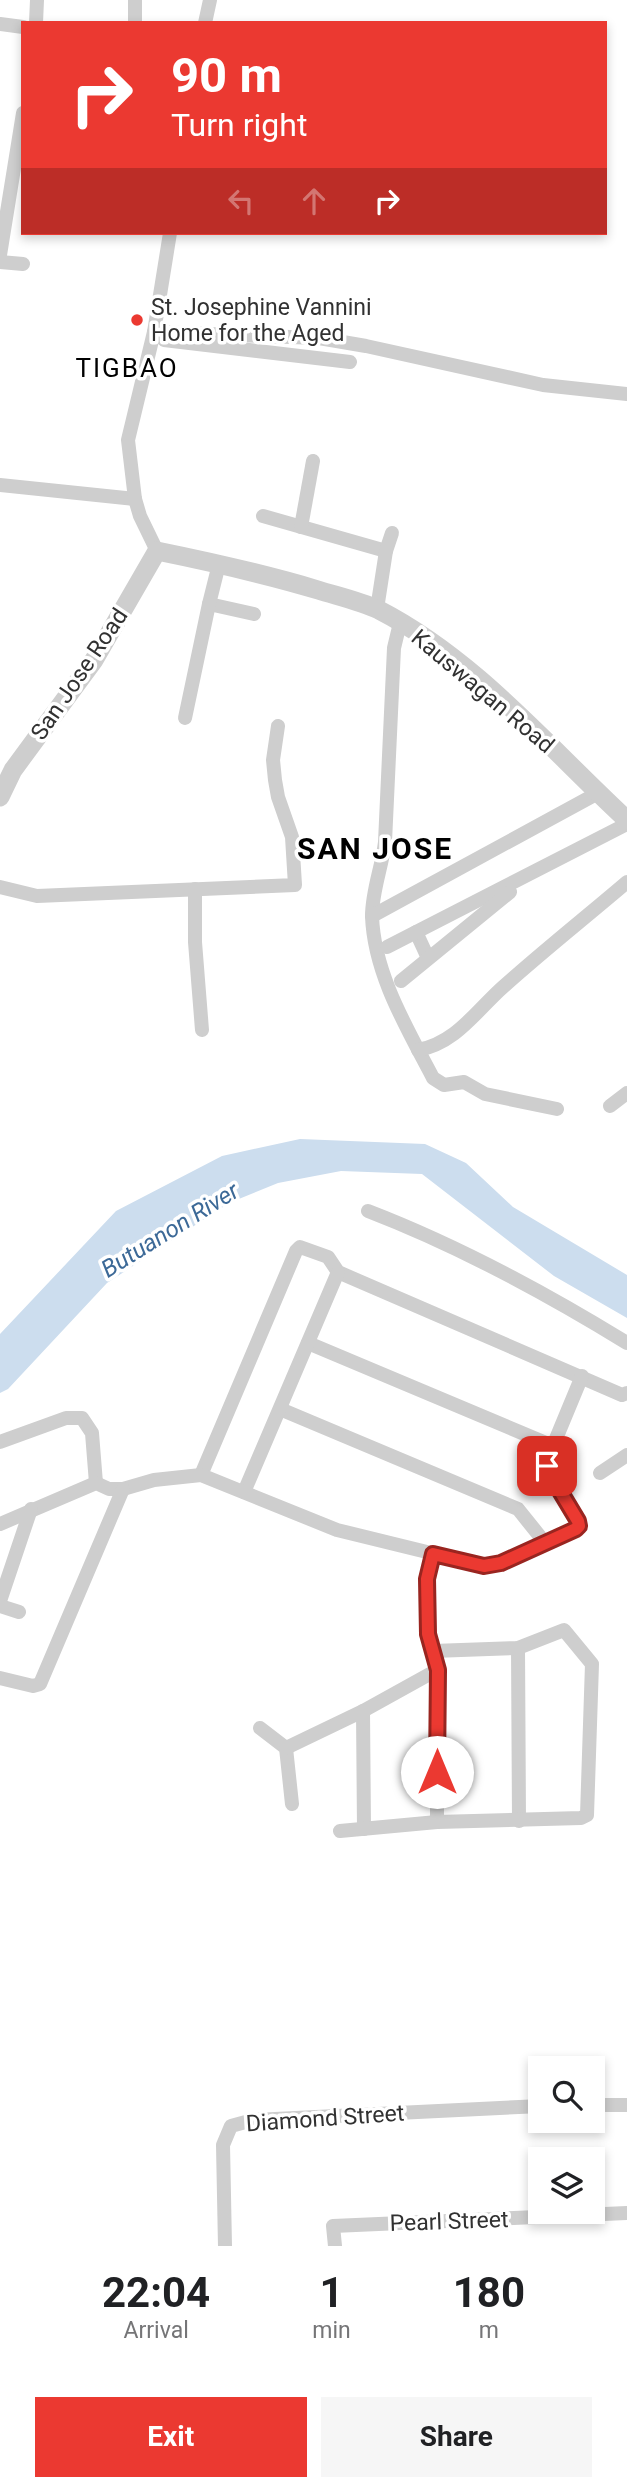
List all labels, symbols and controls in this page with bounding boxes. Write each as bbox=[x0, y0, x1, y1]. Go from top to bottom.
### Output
text: 90 m bbox=[171, 47, 282, 104]
icon: right bbox=[56, 49, 147, 140]
text: Turn right bbox=[171, 106, 307, 144]
icon: left bbox=[222, 182, 260, 220]
icon: ahead bbox=[295, 182, 333, 220]
icon: right bbox=[368, 182, 406, 220]
place label: St. Josephine Vannini Home for the Aged bbox=[151, 294, 372, 347]
marker: St. Josephine Vannini Home for the Aged bbox=[129, 312, 145, 328]
district label: TIGBAO bbox=[75, 353, 179, 383]
street label: San Jose Road bbox=[25, 603, 133, 745]
street label: Kauswagan Road bbox=[406, 624, 559, 759]
district label: SAN JOSE bbox=[297, 831, 453, 866]
water label: Butuanon River bbox=[96, 1176, 245, 1283]
pin bbox=[517, 1436, 577, 1496]
icon: arrive bbox=[528, 1447, 566, 1485]
position arrow bbox=[400, 1735, 474, 1809]
map controls bbox=[528, 2056, 605, 2224]
button: search bbox=[528, 2056, 605, 2133]
street label: Diamond Street bbox=[245, 2100, 405, 2137]
button: layers bbox=[528, 2147, 605, 2224]
street label: Pearl Street bbox=[389, 2206, 509, 2237]
text: 22:04 bbox=[102, 2268, 210, 2317]
text: 1 bbox=[319, 2268, 344, 2317]
text: 180 bbox=[453, 2268, 525, 2317]
text: Arrival bbox=[123, 2317, 189, 2344]
text: min bbox=[312, 2317, 351, 2344]
text: m bbox=[479, 2317, 499, 2344]
button: Exit bbox=[35, 2397, 307, 2477]
button: Share bbox=[321, 2397, 592, 2477]

